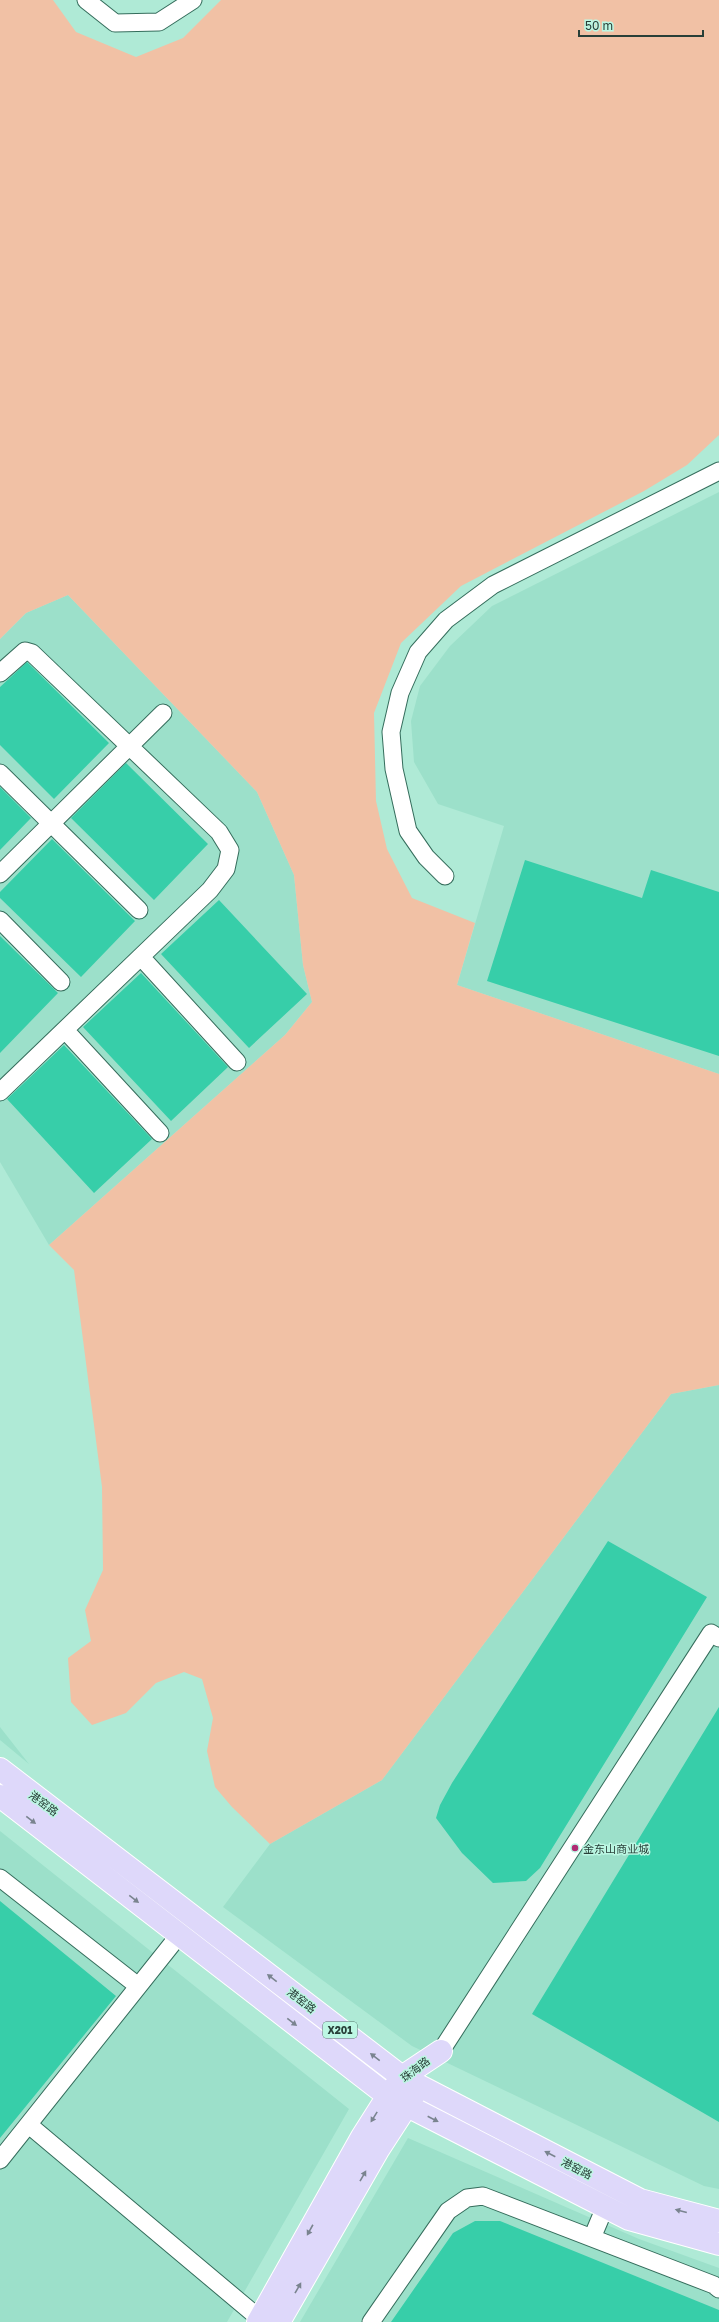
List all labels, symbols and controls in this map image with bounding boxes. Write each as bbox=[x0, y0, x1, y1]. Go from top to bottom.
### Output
scale bar bbox=[579, 12, 703, 38]
text: 50 m bbox=[585, 18, 613, 33]
street label: 港窑路 bbox=[27, 1788, 61, 1818]
one-way arrow bbox=[25, 1816, 36, 1824]
place label: 金东山商业城 bbox=[583, 1842, 649, 1855]
marker: 金东山商业城 bbox=[570, 1843, 580, 1853]
one-way arrow bbox=[129, 1895, 139, 1903]
one-way arrow bbox=[267, 1974, 278, 1982]
street label: 港窑路 bbox=[285, 1985, 319, 2015]
one-way arrow bbox=[287, 2017, 298, 2026]
road number: X201 bbox=[323, 2022, 357, 2038]
one-way arrow bbox=[370, 2053, 381, 2061]
street label: 珠海路 bbox=[398, 2054, 432, 2084]
one-way arrow bbox=[371, 2111, 378, 2123]
one-way arrow bbox=[427, 2116, 439, 2122]
one-way arrow bbox=[544, 2151, 556, 2157]
street label: 港窑路 bbox=[559, 2155, 595, 2181]
one-way arrow bbox=[360, 2170, 367, 2181]
one-way arrow bbox=[675, 2208, 687, 2214]
one-way arrow bbox=[307, 2224, 313, 2235]
one-way arrow bbox=[295, 2282, 302, 2294]

